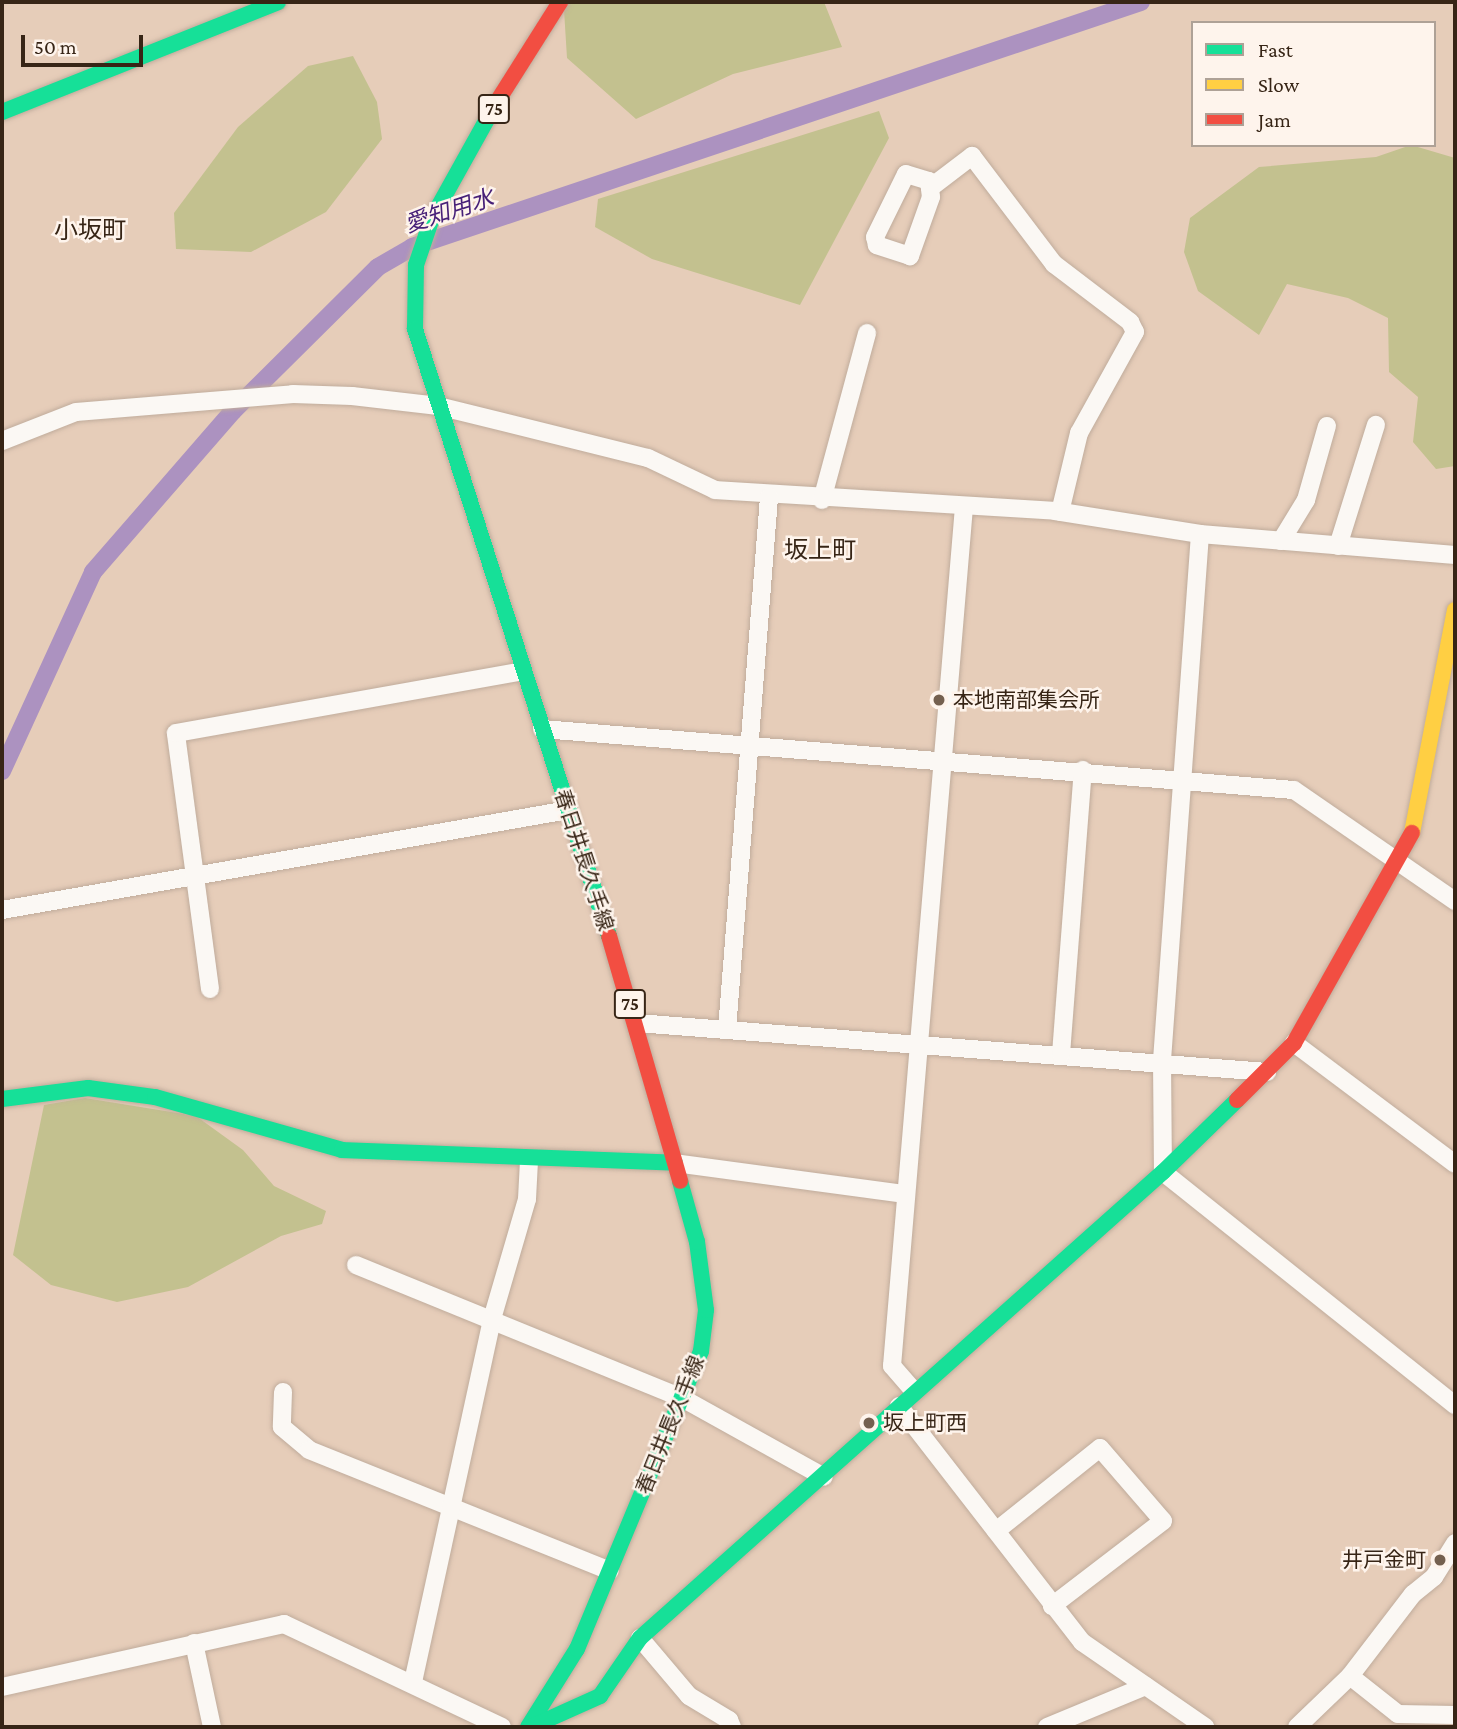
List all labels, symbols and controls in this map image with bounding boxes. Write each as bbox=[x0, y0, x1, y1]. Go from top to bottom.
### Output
scale bar bbox=[24, 21, 147, 65]
legend bbox=[1191, 21, 1436, 147]
text: 50 m bbox=[34, 35, 77, 59]
text: Fast bbox=[1258, 38, 1293, 62]
text: Slow bbox=[1258, 73, 1299, 97]
road number: 75 bbox=[476, 94, 512, 124]
text: Jam bbox=[1258, 108, 1291, 132]
water label: 愛知用水 bbox=[401, 184, 497, 238]
district label: 小坂町 bbox=[54, 216, 126, 244]
district label: 坂上町 bbox=[784, 536, 856, 564]
place label: 本地南部集会所 bbox=[953, 687, 1100, 713]
marker: 本地南部集会所 bbox=[931, 692, 947, 708]
street label: 春日井長久手線 bbox=[549, 786, 619, 934]
road number: 75 bbox=[612, 988, 648, 1020]
street label: 春日井長久手線 bbox=[631, 1352, 709, 1498]
place label: 坂上町西 bbox=[883, 1410, 967, 1436]
marker: 坂上町西 bbox=[861, 1415, 877, 1431]
place label: 井戸金町 bbox=[1342, 1547, 1426, 1573]
marker: 井戸金町 bbox=[1432, 1552, 1448, 1568]

